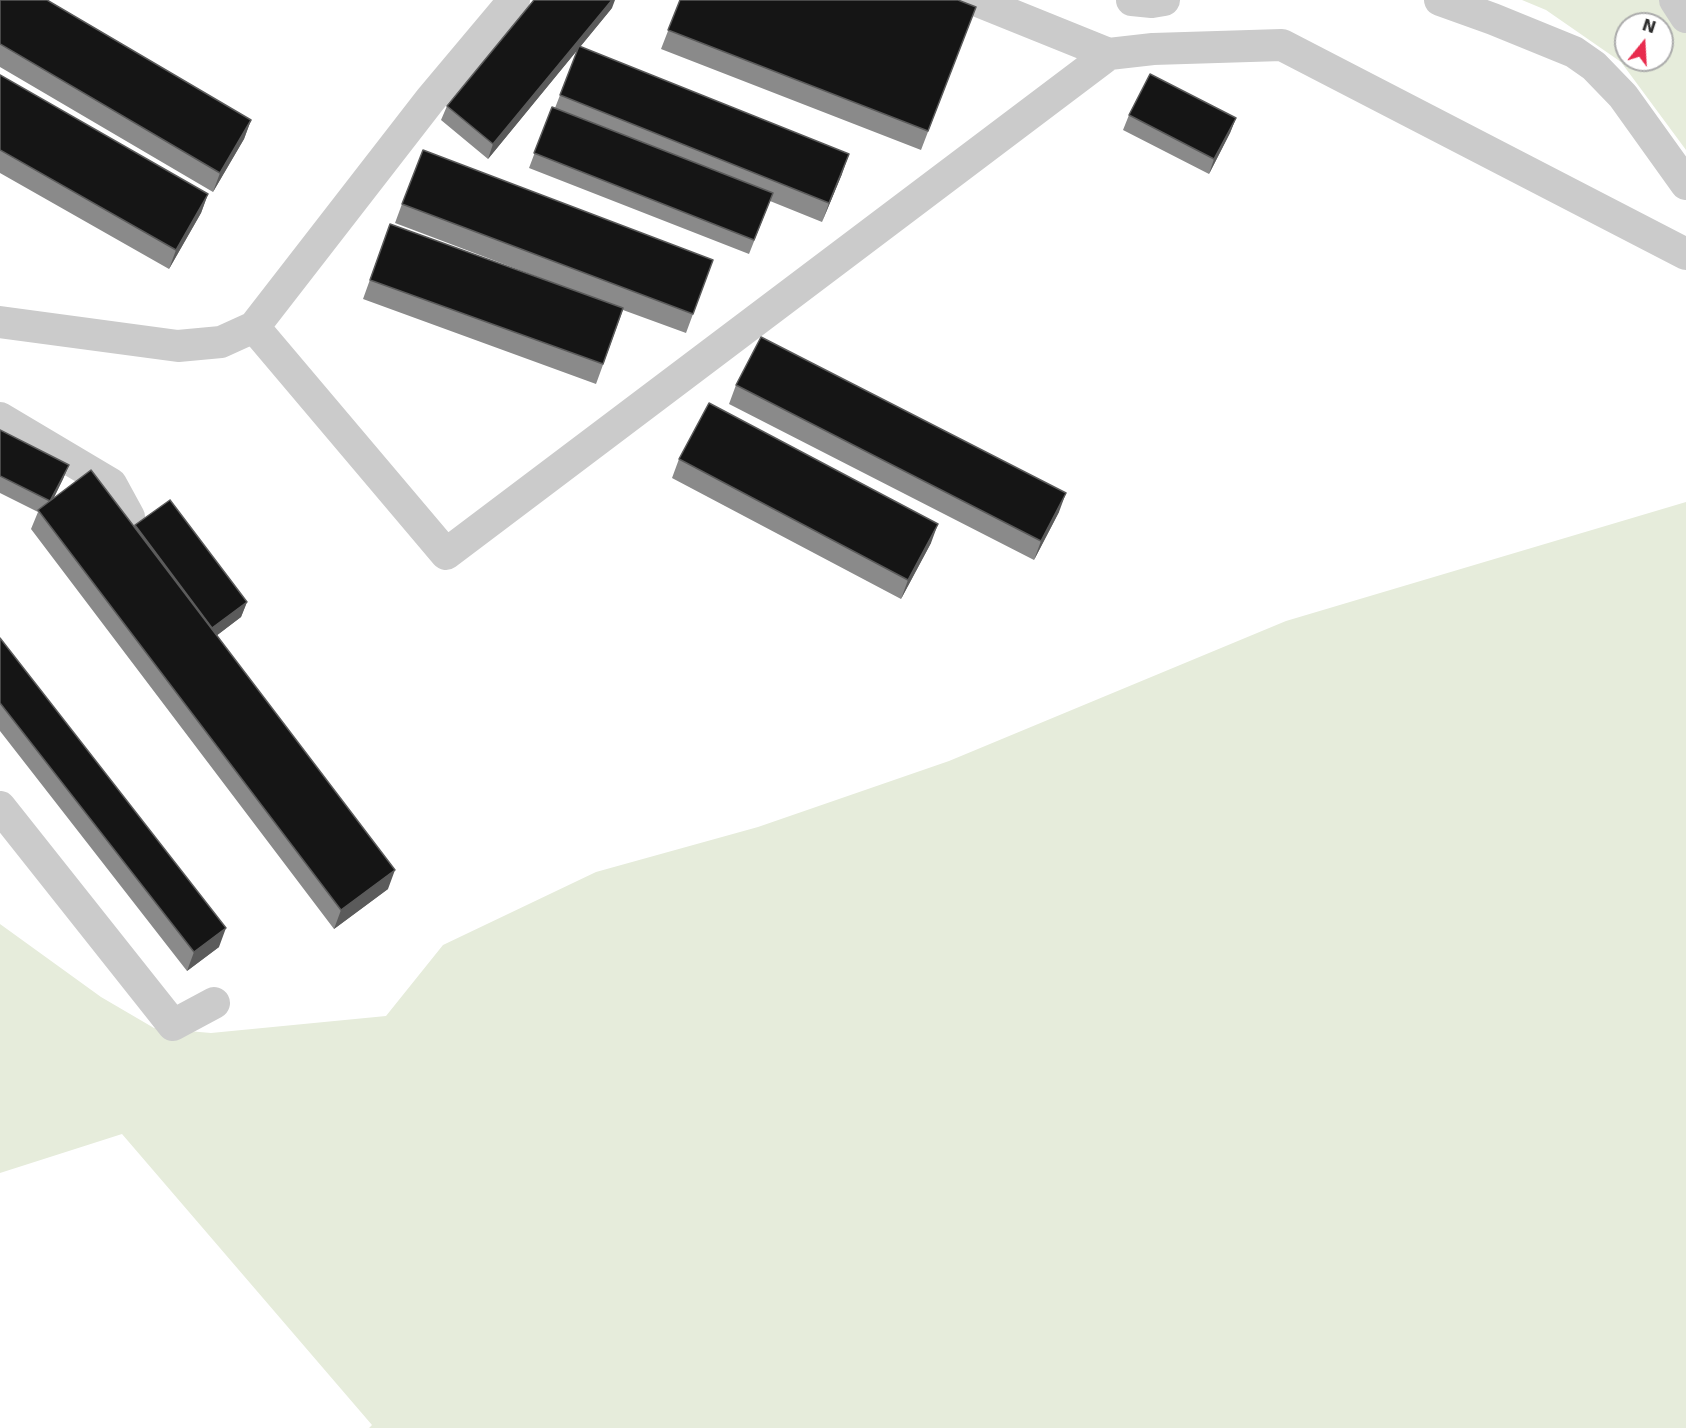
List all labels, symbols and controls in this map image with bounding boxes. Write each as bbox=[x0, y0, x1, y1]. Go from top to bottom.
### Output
north arrow bbox=[1614, 12, 1674, 72]
text: N bbox=[1640, 15, 1658, 37]

